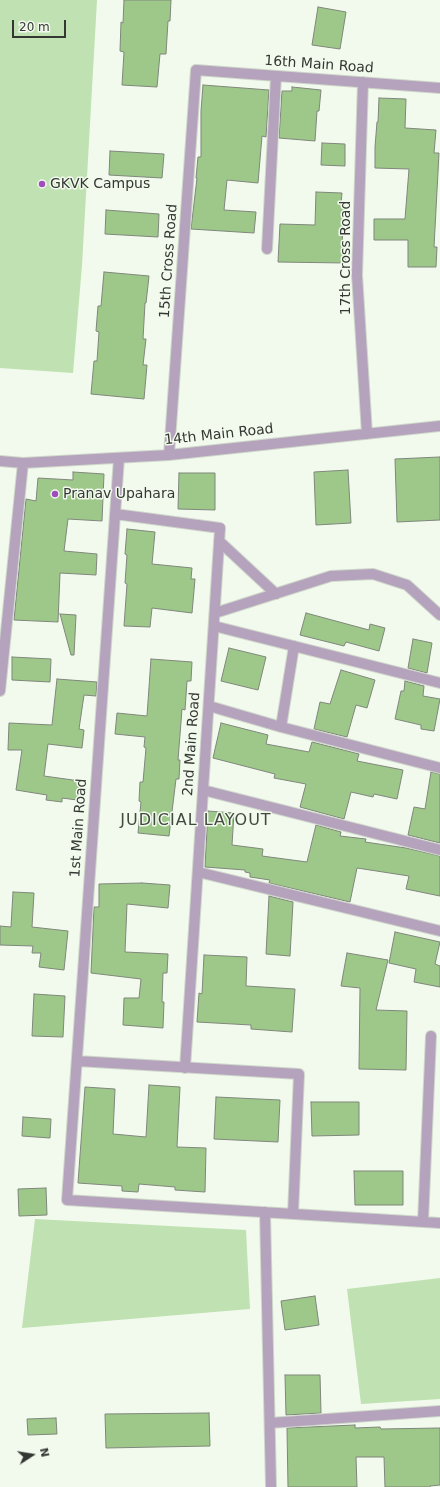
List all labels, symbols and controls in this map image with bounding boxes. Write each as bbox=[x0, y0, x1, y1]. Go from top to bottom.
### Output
scale bar bbox=[14, 12, 68, 38]
text: 20 m bbox=[19, 20, 50, 34]
street label: 16th Main Road bbox=[264, 53, 374, 77]
place label: GKVK Campus bbox=[50, 176, 150, 192]
marker: GKVK Campus bbox=[37, 179, 47, 189]
street label: 17th Cross Road bbox=[338, 201, 354, 315]
street label: 15th Cross Road bbox=[157, 203, 181, 319]
street label: 14th Main Road bbox=[164, 421, 274, 449]
place label: Pranav Upahara bbox=[63, 486, 175, 502]
marker: Pranav Upahara bbox=[50, 489, 60, 499]
street label: 2nd Main Road bbox=[180, 691, 204, 797]
street label: 1st Main Road bbox=[67, 778, 91, 878]
district label: JUDICIAL LAYOUT bbox=[120, 811, 272, 831]
north arrow bbox=[12, 1435, 52, 1475]
text: N bbox=[37, 1447, 52, 1458]

